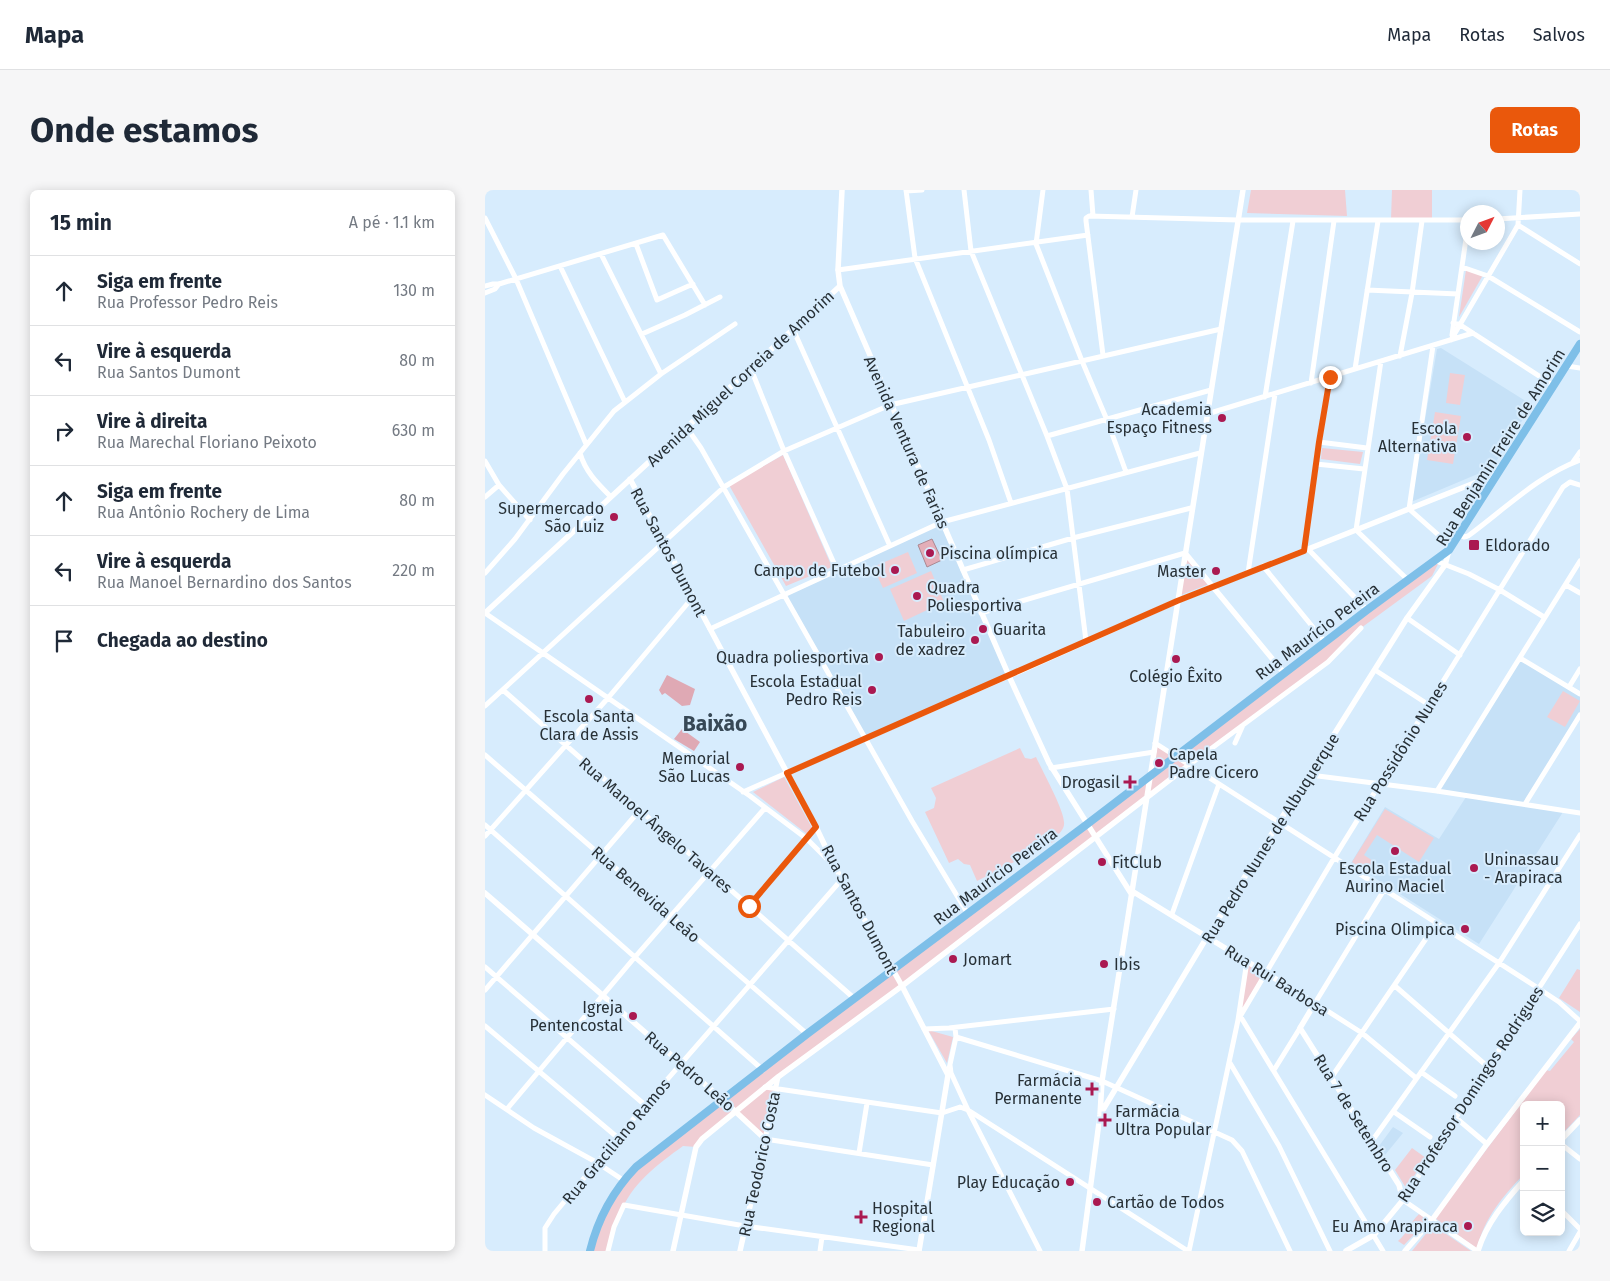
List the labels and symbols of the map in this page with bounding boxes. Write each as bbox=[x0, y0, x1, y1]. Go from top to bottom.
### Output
north arrow bbox=[1460, 205, 1505, 250]
street label: Avenida Miguel Correia de Amorim bbox=[643, 286, 838, 470]
street label: Rua Benjamin Freire de Amorim bbox=[1432, 345, 1569, 549]
street label: Avenida Ventura de Farias bbox=[860, 353, 953, 532]
route end bbox=[1319, 366, 1342, 389]
place label: Academia Espaço Fitness bbox=[1107, 400, 1212, 438]
marker: Academia Espaço Fitness bbox=[1216, 412, 1228, 424]
place label: Escola Alternativa bbox=[1378, 419, 1457, 456]
marker: Escola Alternativa bbox=[1461, 431, 1473, 443]
street label: Rua Santos Dumont bbox=[627, 485, 711, 620]
place label: Supermercado São Luiz bbox=[498, 499, 604, 536]
marker: Supermercado São Luiz bbox=[608, 511, 620, 523]
place label: Eldorado bbox=[1485, 536, 1550, 555]
marker: Eldorado bbox=[1467, 538, 1481, 552]
place label: Piscina olímpica bbox=[940, 544, 1058, 563]
marker: Piscina olímpica bbox=[924, 547, 936, 559]
place label: Campo de Futebol bbox=[754, 561, 885, 580]
place label: Master bbox=[1157, 562, 1207, 581]
marker: Campo de Futebol bbox=[889, 564, 901, 576]
marker: Master bbox=[1210, 565, 1222, 577]
place label: Quadra Poliesportiva bbox=[927, 578, 1022, 615]
street label: Rua Maurício Pereira bbox=[1252, 579, 1383, 684]
marker: Quadra Poliesportiva bbox=[911, 590, 923, 602]
place label: Guarita bbox=[993, 620, 1046, 639]
place label: Tabuleiro de xadrez bbox=[895, 622, 965, 659]
marker: Guarita bbox=[977, 623, 989, 635]
marker: Tabuleiro de xadrez bbox=[969, 634, 981, 646]
place label: Quadra poliesportiva bbox=[716, 648, 869, 667]
marker: Quadra poliesportiva bbox=[873, 651, 885, 663]
marker: Colégio Êxito bbox=[1170, 653, 1182, 665]
place label: Colégio Êxito bbox=[1129, 666, 1223, 686]
place label: Escola Estadual Pedro Reis bbox=[749, 672, 862, 709]
street label: Rua Possidônio Nunes bbox=[1350, 678, 1451, 825]
marker: Escola Estadual Pedro Reis bbox=[866, 684, 878, 696]
marker: Escola Santa Clara de Assis bbox=[583, 693, 595, 705]
place label: Escola Santa Clara de Assis bbox=[539, 707, 639, 744]
district label: Baixão bbox=[683, 711, 747, 737]
street label: Rua Pedro Nunes de Albuquerque bbox=[1198, 730, 1343, 947]
place label: Capela Padre Cicero bbox=[1169, 745, 1259, 782]
place label: Memorial São Lucas bbox=[658, 749, 730, 786]
street label: Rua Manoel Ângelo Tavares bbox=[575, 753, 737, 897]
marker: Capela Padre Cicero bbox=[1153, 757, 1165, 769]
marker: Memorial São Lucas bbox=[734, 761, 746, 773]
place label: Drogasil bbox=[1061, 773, 1120, 792]
marker: Drogasil bbox=[1124, 776, 1136, 788]
street label: Rua Maurício Pereira bbox=[930, 824, 1061, 929]
street label: Rua Benevida Leão bbox=[588, 842, 704, 947]
street label: Rua Santos Dumont bbox=[818, 842, 902, 977]
marker: Escola Estadual Aurino Maciel bbox=[1389, 845, 1401, 857]
place label: Uninassau - Arapiraca bbox=[1484, 850, 1563, 887]
place label: FitClub bbox=[1112, 853, 1162, 872]
marker: FitClub bbox=[1096, 856, 1108, 868]
place label: Escola Estadual Aurino Maciel bbox=[1339, 859, 1452, 896]
marker: Uninassau - Arapiraca bbox=[1468, 862, 1480, 874]
route start bbox=[738, 895, 761, 918]
place label: Piscina Olimpica bbox=[1335, 920, 1455, 939]
marker: Piscina Olimpica bbox=[1459, 923, 1471, 935]
street label: Rua Rui Barbosa bbox=[1221, 941, 1332, 1020]
place label: Jomart bbox=[963, 950, 1012, 969]
marker: Jomart bbox=[947, 953, 959, 965]
place label: Ibis bbox=[1114, 955, 1140, 974]
marker: Ibis bbox=[1098, 958, 1110, 970]
street label: Rua Professor Domingos Rodrigues bbox=[1393, 983, 1547, 1206]
place label: Igreja Pentencostal bbox=[529, 998, 623, 1035]
marker: Igreja Pentencostal bbox=[627, 1010, 639, 1022]
street label: Rua Pedro Leão bbox=[641, 1027, 738, 1115]
street label: Rua 7 de Setembro bbox=[1310, 1051, 1398, 1176]
place label: Farmácia Permanente bbox=[994, 1071, 1082, 1108]
street label: Rua Graciliano Ramos bbox=[558, 1075, 674, 1208]
marker: Farmácia Permanente bbox=[1086, 1083, 1098, 1095]
street label: Rua Teodorico Costa bbox=[735, 1090, 784, 1238]
place label: Farmácia Ultra Popular bbox=[1115, 1102, 1212, 1139]
marker: Farmácia Ultra Popular bbox=[1099, 1114, 1111, 1126]
place label: Play Educação bbox=[957, 1173, 1060, 1193]
marker: Play Educação bbox=[1064, 1176, 1076, 1188]
place label: Cartão de Todos bbox=[1107, 1193, 1224, 1212]
marker: Cartão de Todos bbox=[1091, 1196, 1103, 1208]
place label: Hospital Regional bbox=[872, 1199, 935, 1236]
marker: Hospital Regional bbox=[854, 1210, 868, 1224]
place label: Eu Amo Arapiraca bbox=[1332, 1217, 1458, 1236]
marker: Eu Amo Arapiraca bbox=[1462, 1220, 1474, 1232]

